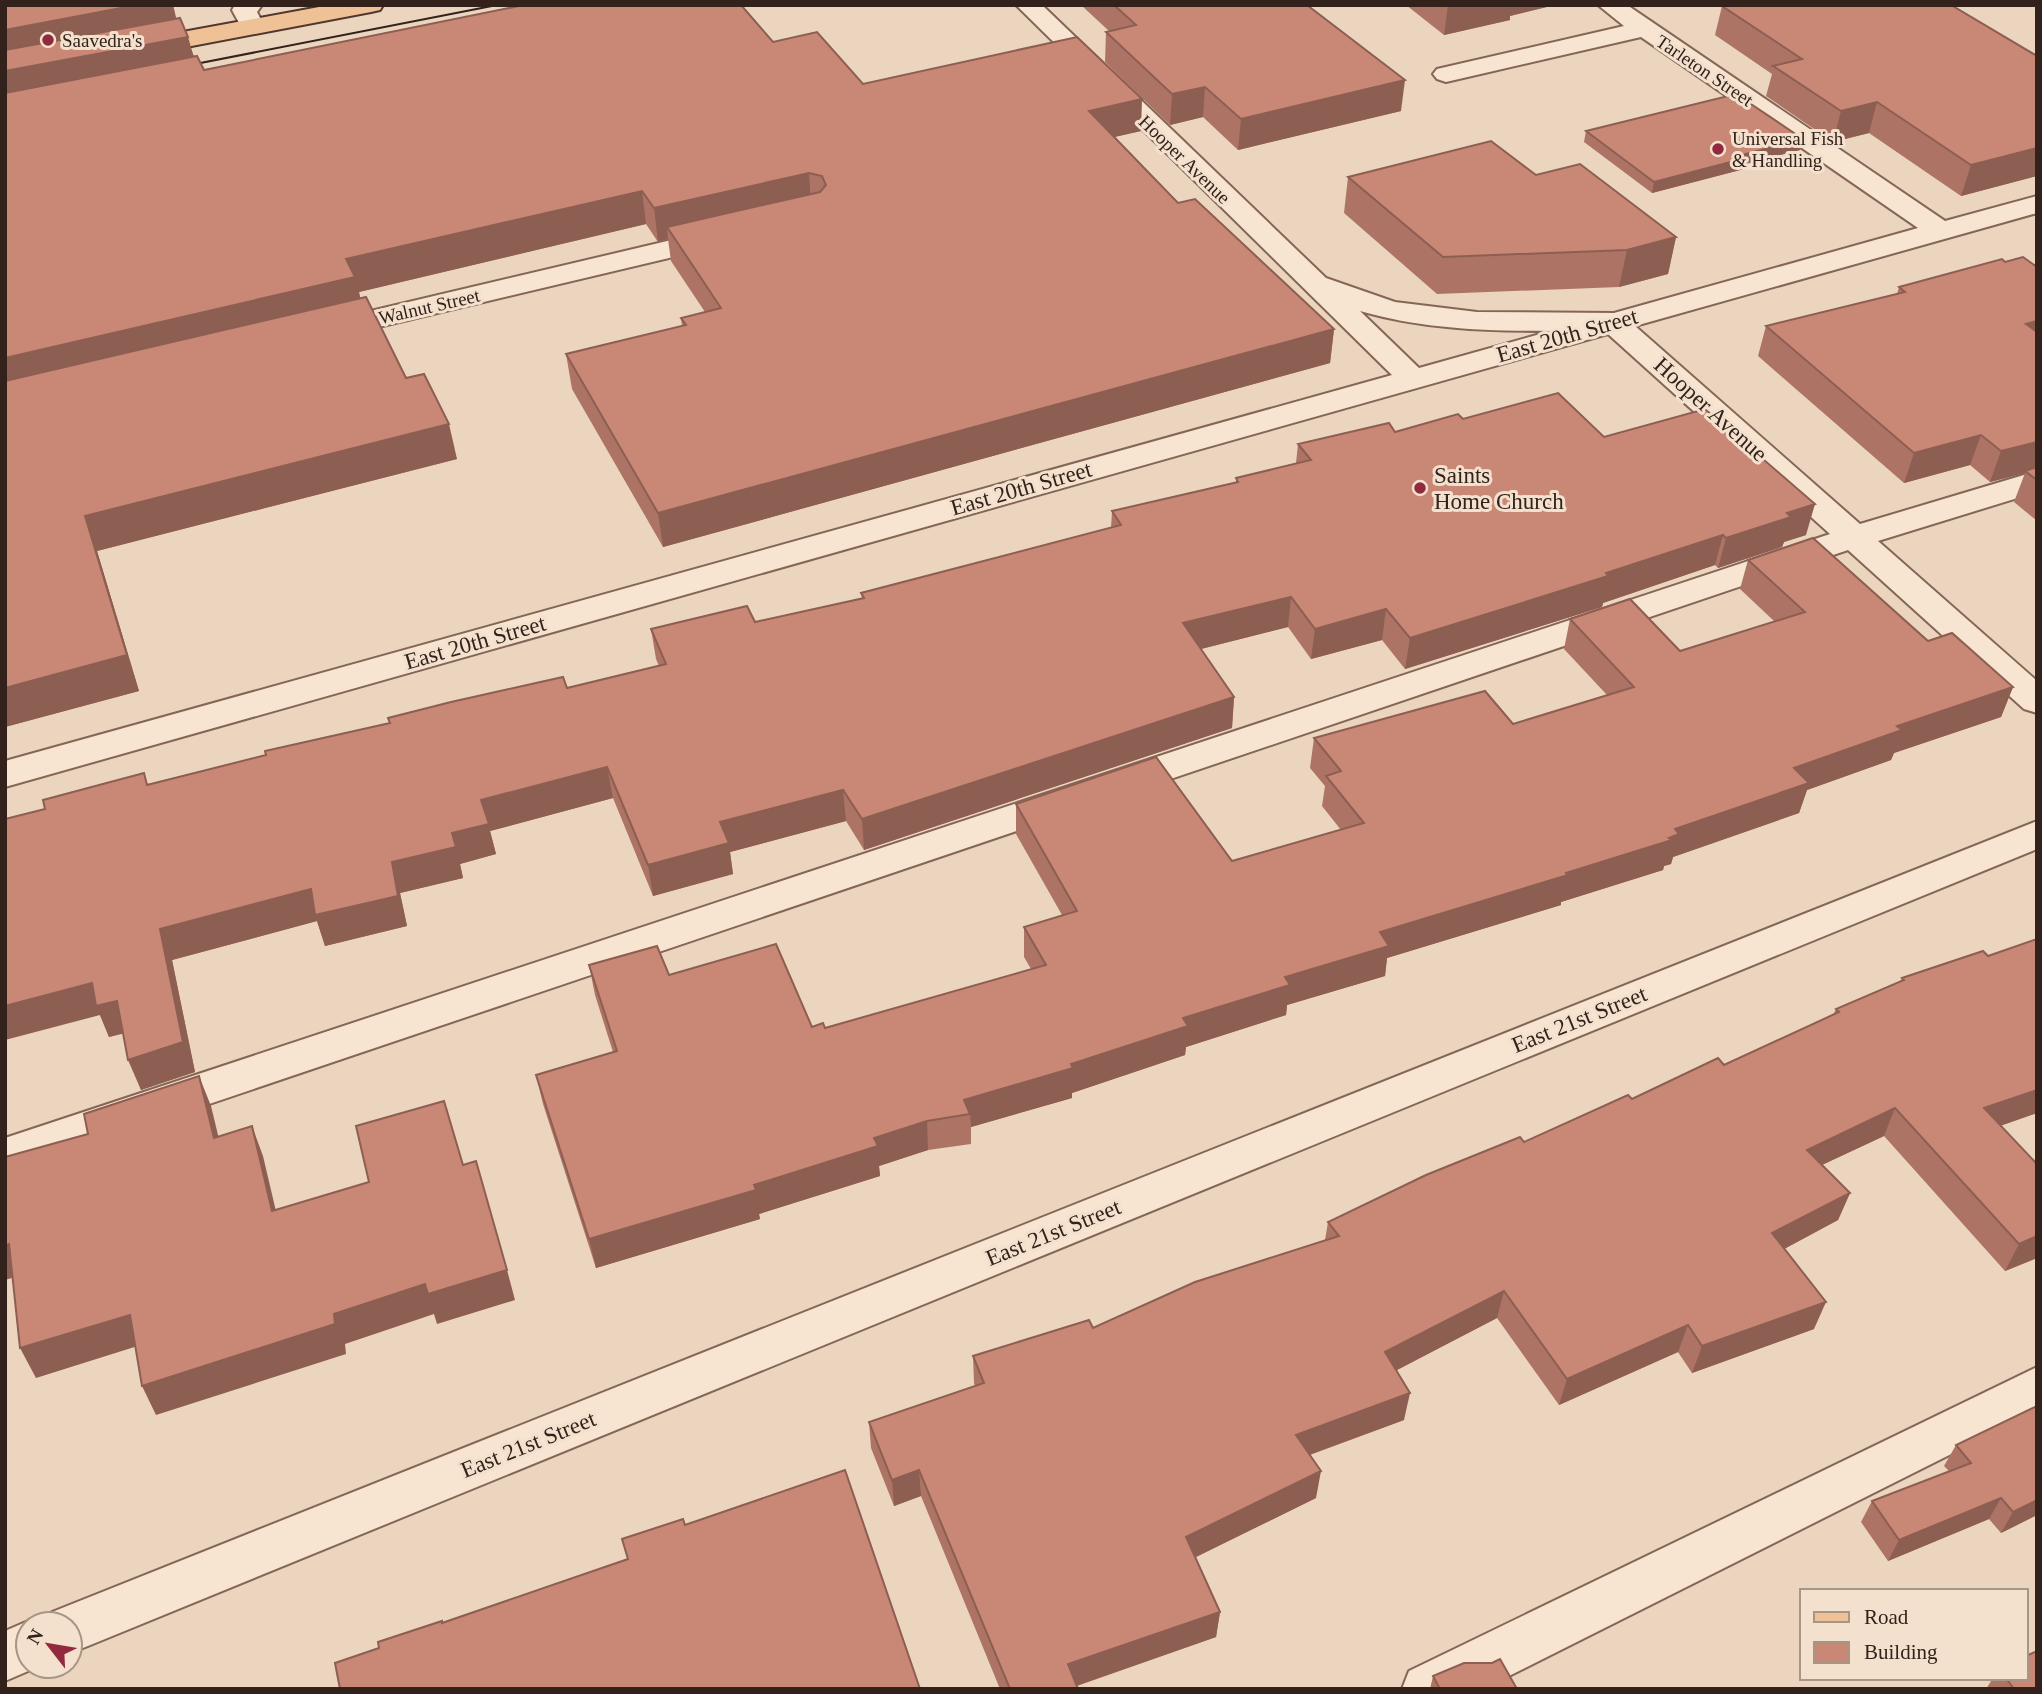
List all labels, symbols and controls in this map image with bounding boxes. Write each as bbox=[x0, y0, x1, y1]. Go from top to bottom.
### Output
place label: Saavedra's bbox=[62, 30, 142, 51]
street label: Tarleton Street bbox=[1652, 30, 1758, 111]
marker: Saavedra's bbox=[40, 32, 56, 48]
street label: Hooper Avenue bbox=[1135, 111, 1235, 208]
place label: Universal Fish & Handling bbox=[1732, 128, 1844, 171]
marker: Universal Fish & Handling bbox=[1710, 141, 1726, 157]
street label: Walnut Street bbox=[376, 284, 483, 328]
street label: East 20th Street bbox=[1494, 303, 1641, 368]
street label: Hooper Avenue bbox=[1649, 352, 1772, 467]
street label: East 20th Street bbox=[948, 456, 1095, 521]
place label: Saints Home Church bbox=[1434, 463, 1564, 514]
marker: Saints Home Church bbox=[1412, 480, 1428, 496]
street label: East 20th Street bbox=[402, 610, 549, 675]
street label: East 21st Street bbox=[1508, 981, 1651, 1058]
street label: East 21st Street bbox=[982, 1194, 1125, 1271]
street label: East 21st Street bbox=[457, 1406, 600, 1483]
legend bbox=[1800, 1589, 2028, 1680]
text: Road bbox=[1864, 1605, 1909, 1629]
north arrow bbox=[14, 1610, 84, 1680]
text: N bbox=[22, 1625, 48, 1648]
text: Building bbox=[1864, 1640, 1938, 1664]

